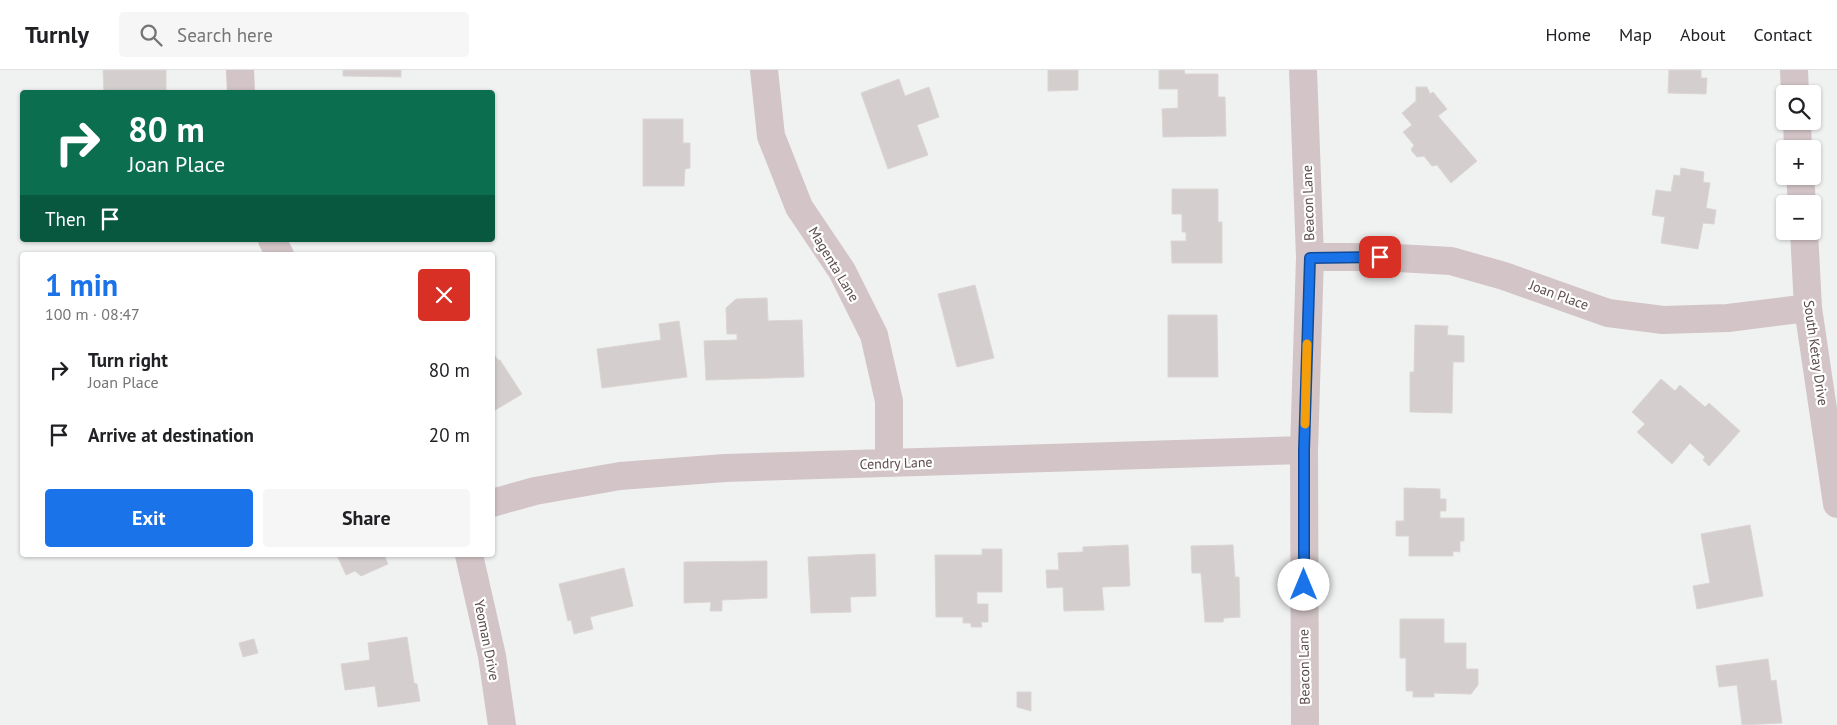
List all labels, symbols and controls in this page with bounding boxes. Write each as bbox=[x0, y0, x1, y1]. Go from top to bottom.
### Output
search box bbox=[119, 12, 469, 57]
text: Turnly bbox=[25, 19, 89, 50]
icon: search bbox=[137, 21, 165, 49]
text: Search here bbox=[177, 23, 273, 47]
text: Home bbox=[1545, 23, 1591, 46]
text: Map bbox=[1619, 23, 1652, 46]
text: About bbox=[1680, 23, 1726, 46]
text: Contact bbox=[1754, 23, 1812, 46]
map controls bbox=[1776, 85, 1821, 240]
button: search bbox=[1776, 85, 1821, 130]
text: 80 m bbox=[128, 106, 205, 152]
icon: right bbox=[45, 110, 110, 175]
button: + bbox=[1776, 140, 1821, 185]
text: Joan Place bbox=[128, 150, 225, 178]
street label: Beacon Lane bbox=[1298, 165, 1318, 241]
button: − bbox=[1776, 195, 1821, 240]
icon: arrive bbox=[96, 205, 124, 233]
text: Then bbox=[45, 207, 86, 231]
street label: Magenta Lane bbox=[805, 223, 863, 305]
pin bbox=[1359, 236, 1401, 278]
icon: arrive bbox=[1366, 243, 1394, 271]
text: 1 min bbox=[45, 265, 118, 304]
button: close bbox=[418, 269, 470, 321]
street label: Joan Place bbox=[1526, 276, 1591, 314]
street label: South Ketay Drive bbox=[1800, 299, 1832, 407]
text: 100 m · 08:47 bbox=[45, 304, 140, 324]
text: Turn right bbox=[88, 348, 168, 372]
icon: right bbox=[45, 356, 73, 384]
text: 80 m bbox=[429, 358, 470, 382]
text: Joan Place bbox=[88, 372, 159, 392]
icon: arrive bbox=[45, 421, 73, 449]
text: Arrive at destination bbox=[88, 423, 254, 447]
text: 20 m bbox=[429, 423, 470, 447]
street label: Cendry Lane bbox=[859, 453, 933, 473]
button: Exit bbox=[45, 489, 253, 547]
button: Share bbox=[263, 489, 470, 547]
position arrow bbox=[1277, 558, 1329, 610]
street label: Yeoman Drive bbox=[470, 598, 504, 682]
street label: Beacon Lane bbox=[1294, 629, 1314, 705]

